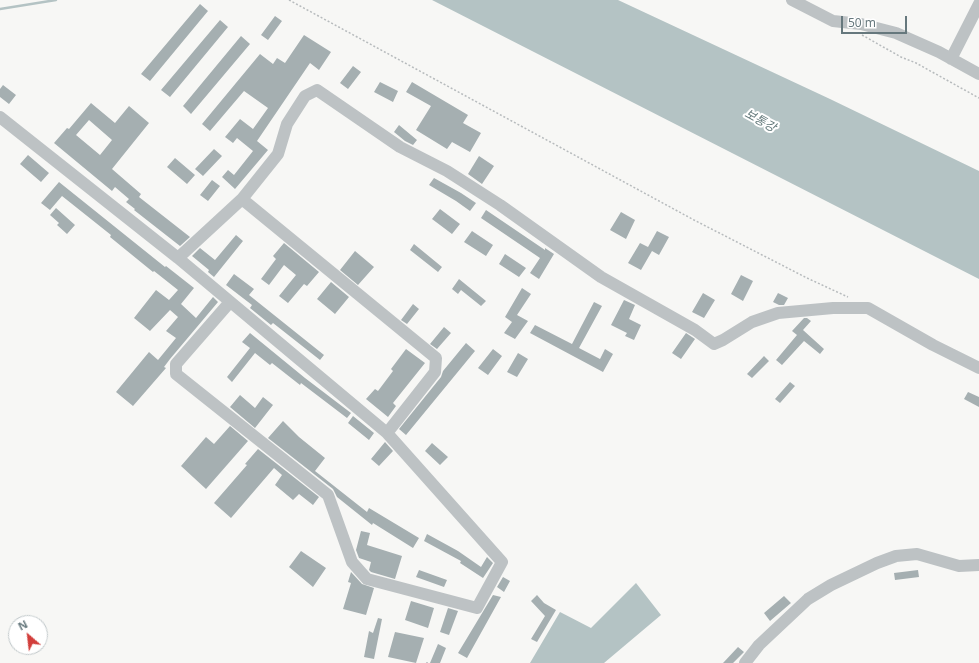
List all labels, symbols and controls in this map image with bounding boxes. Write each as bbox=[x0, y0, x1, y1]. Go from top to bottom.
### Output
scale bar bbox=[843, 8, 909, 34]
text: 50 m bbox=[848, 14, 876, 31]
water label: 보통강 bbox=[742, 107, 778, 135]
north arrow bbox=[8, 615, 48, 655]
text: N bbox=[15, 616, 30, 634]

